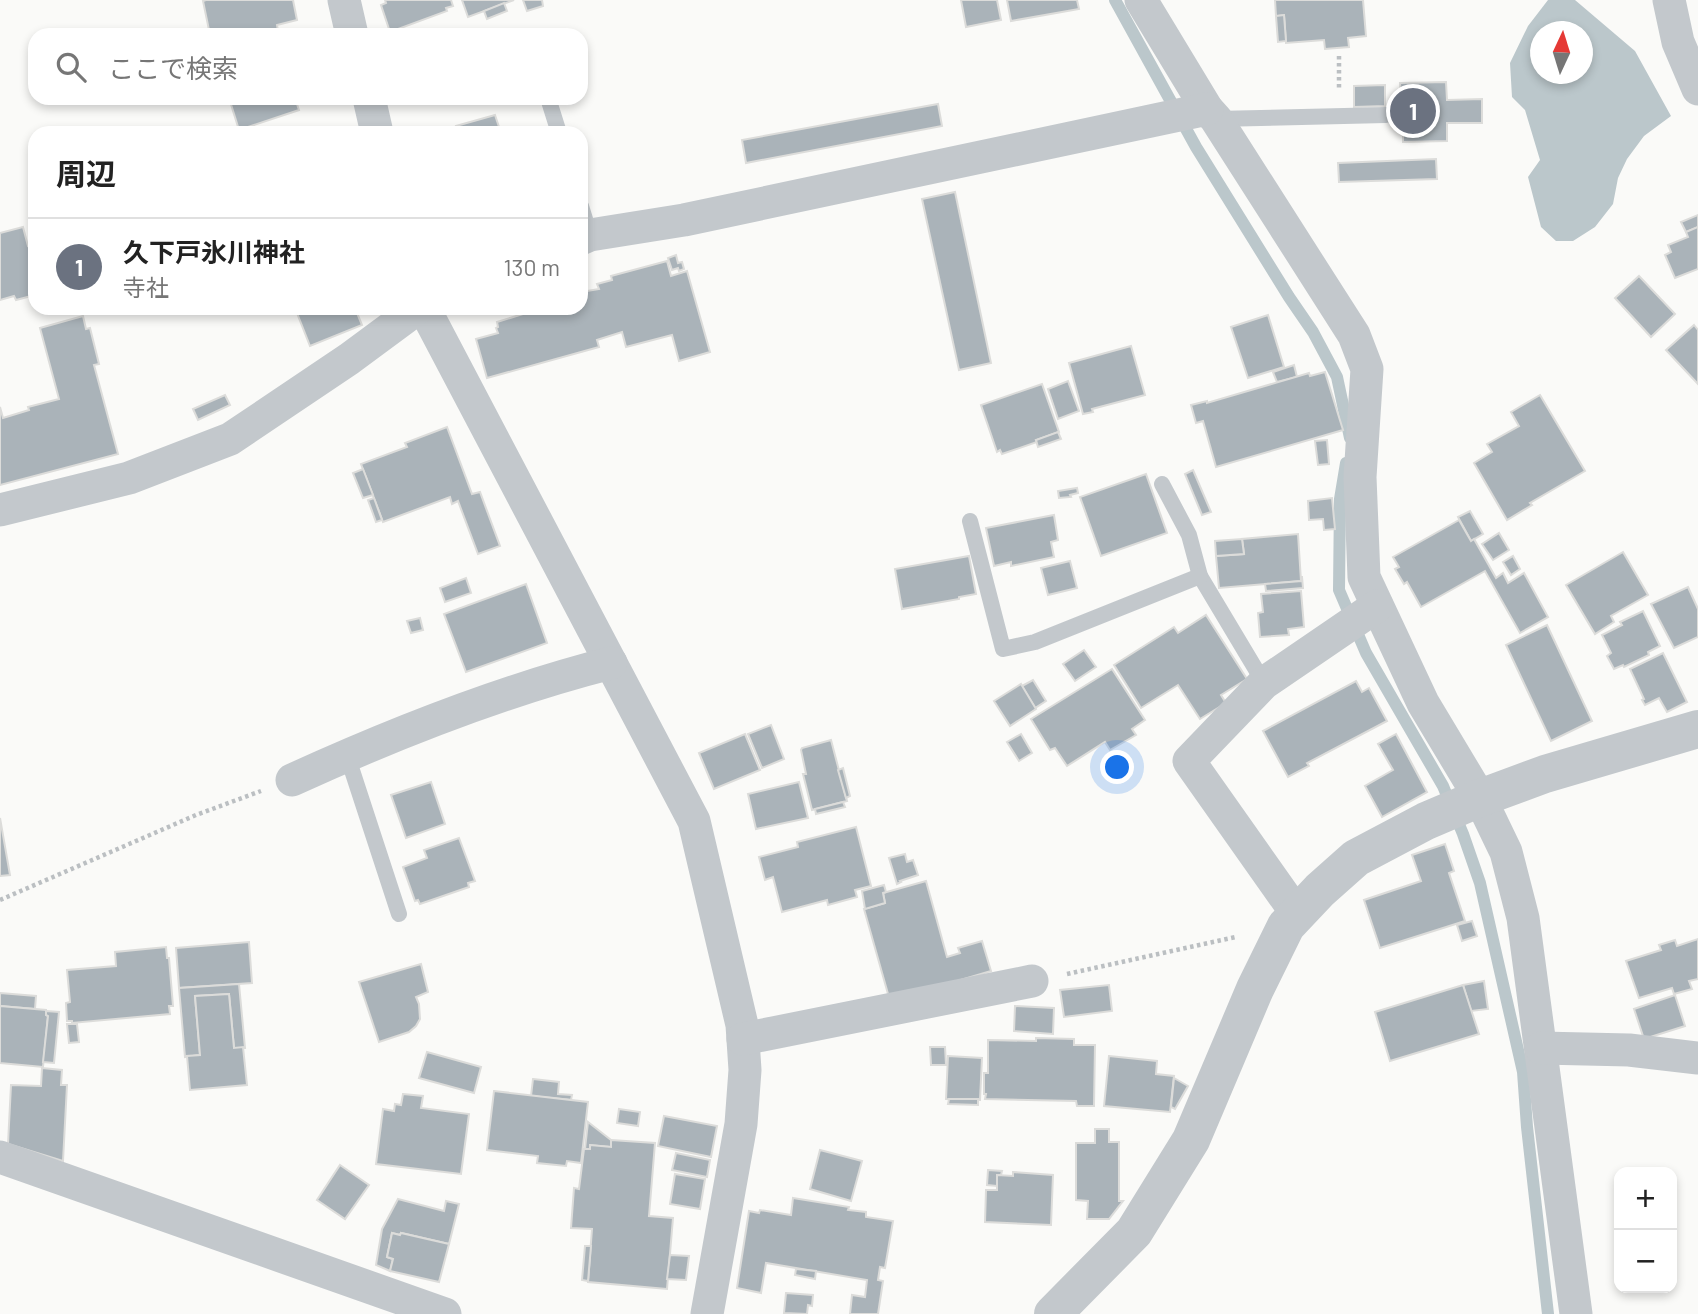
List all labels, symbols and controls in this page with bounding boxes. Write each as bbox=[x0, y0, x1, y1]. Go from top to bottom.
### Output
north arrow bbox=[1530, 21, 1593, 84]
search box bbox=[28, 28, 588, 105]
icon: search bbox=[52, 48, 90, 86]
text: ここで検索 bbox=[108, 52, 238, 83]
pin: 1 bbox=[1390, 85, 1436, 137]
text: 周辺 bbox=[56, 155, 116, 191]
text: 久下戸氷川神社 bbox=[123, 236, 305, 267]
text: 1 bbox=[75, 253, 83, 281]
text: 130 m bbox=[503, 253, 560, 281]
text: 寺社 bbox=[123, 273, 169, 301]
your location bbox=[1100, 750, 1134, 784]
map controls bbox=[1614, 1167, 1677, 1293]
button: + bbox=[1614, 1167, 1677, 1230]
button: − bbox=[1614, 1230, 1677, 1293]

